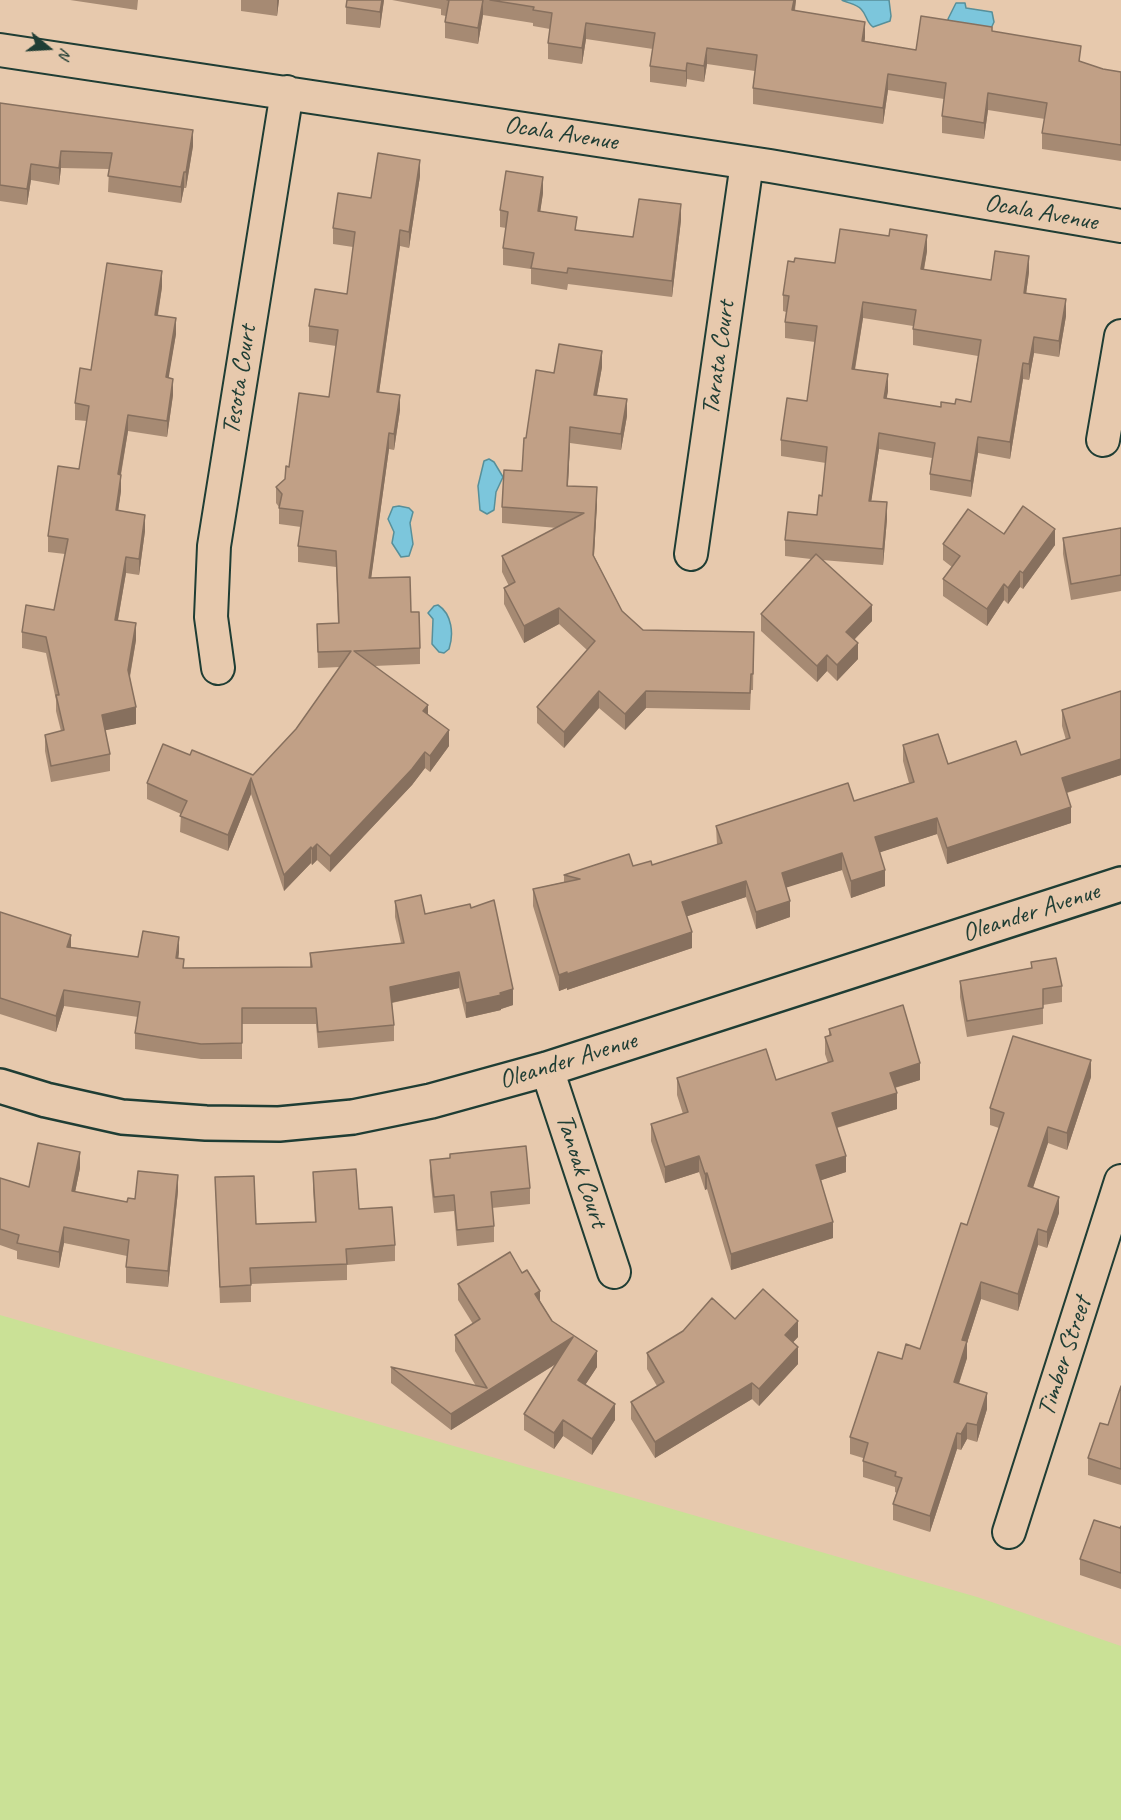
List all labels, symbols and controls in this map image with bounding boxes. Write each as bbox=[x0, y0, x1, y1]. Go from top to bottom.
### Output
north arrow bbox=[18, 18, 78, 78]
text: N bbox=[54, 46, 76, 61]
street label: Ocala Avenue bbox=[502, 110, 620, 158]
street label: Ocala Avenue bbox=[982, 188, 1100, 238]
street label: Tarata Court bbox=[696, 299, 742, 417]
street label: Tesota Court bbox=[216, 323, 264, 437]
street label: Oleander Avenue bbox=[958, 876, 1104, 950]
street label: Oleander Avenue bbox=[495, 1025, 641, 1097]
street label: Tanoak Court bbox=[548, 1110, 614, 1232]
street label: Timber Street bbox=[1031, 1294, 1099, 1420]

